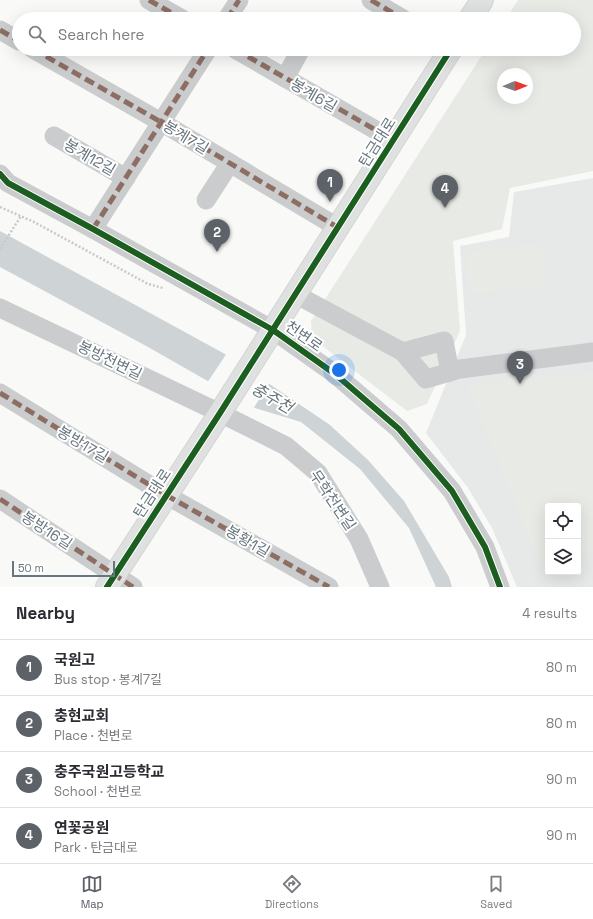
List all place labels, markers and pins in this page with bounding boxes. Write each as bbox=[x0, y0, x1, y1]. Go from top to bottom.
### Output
pin: 1 bbox=[317, 169, 343, 202]
pin: 4 bbox=[432, 175, 458, 208]
pin: 2 bbox=[204, 219, 230, 252]
pin: 3 bbox=[507, 351, 533, 384]

